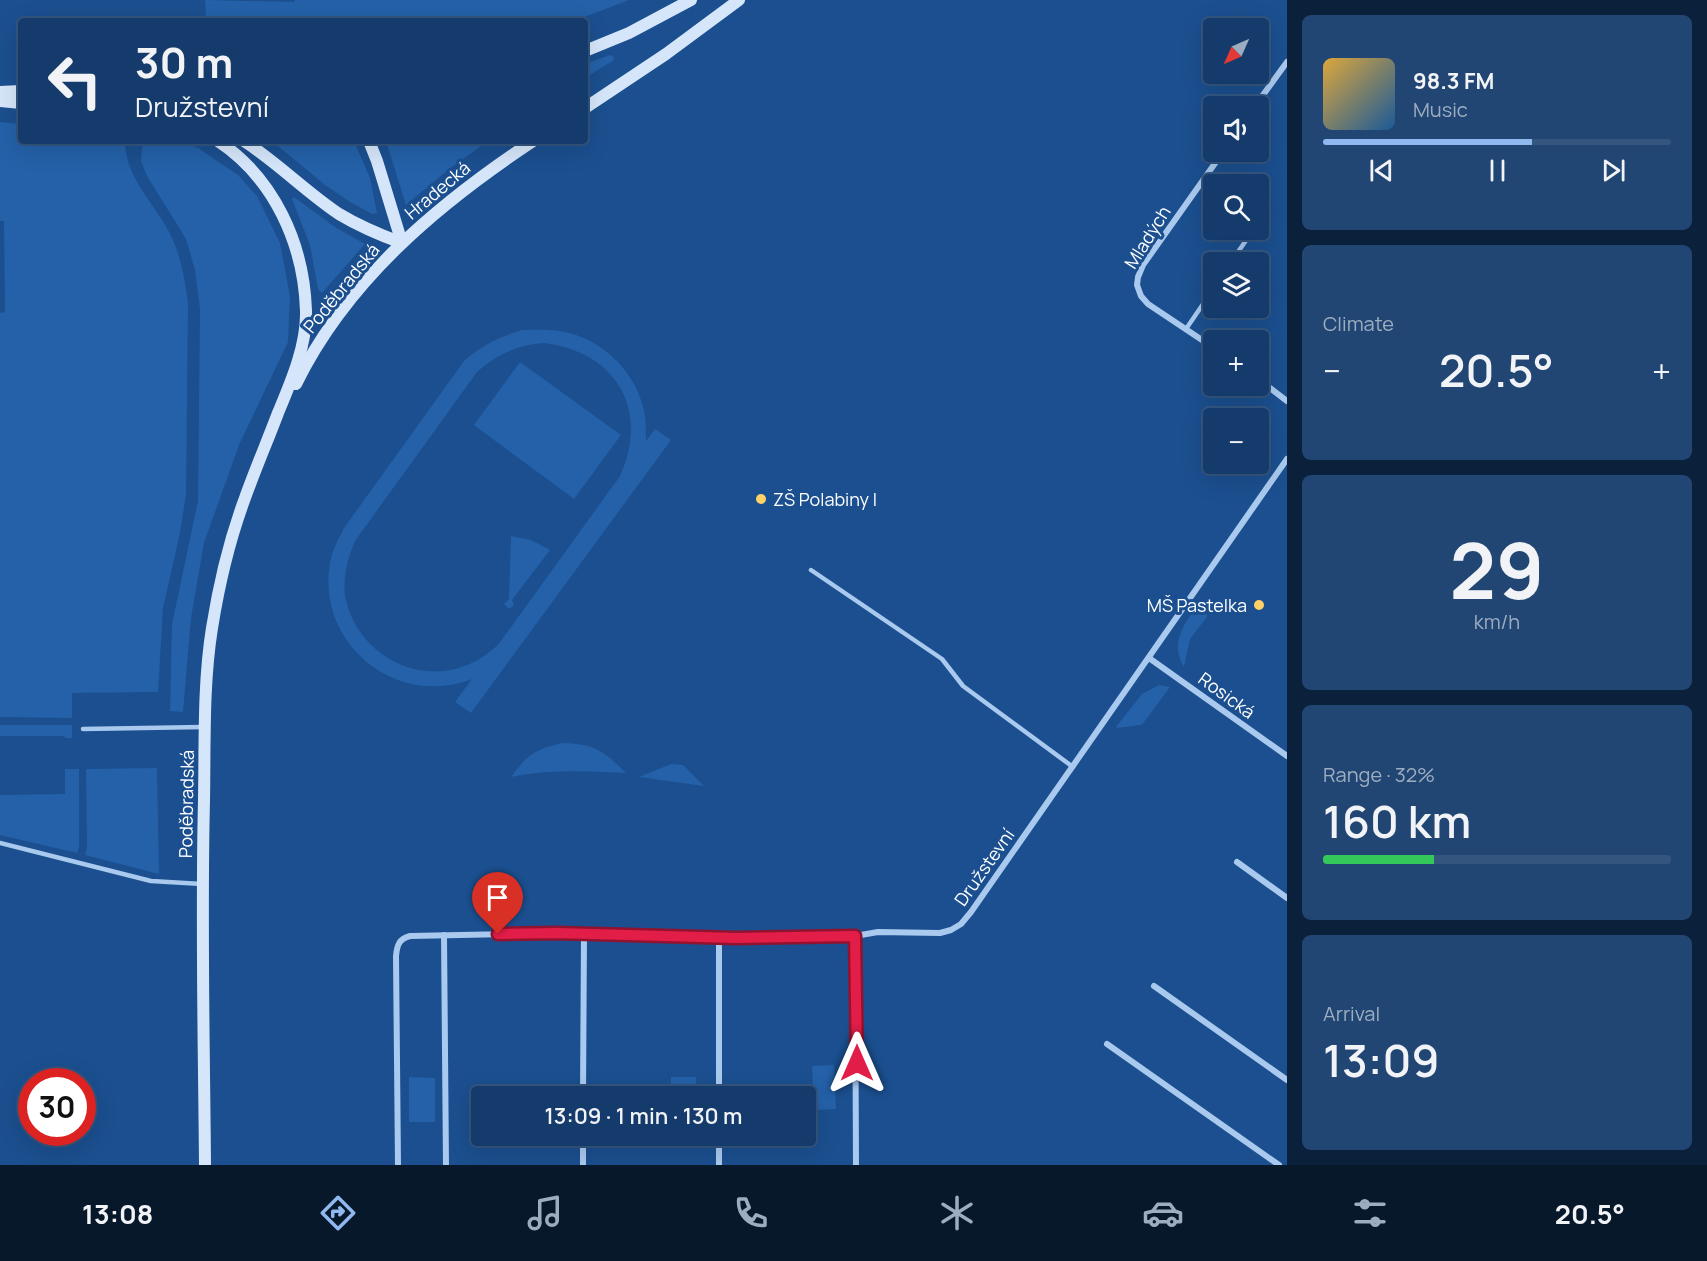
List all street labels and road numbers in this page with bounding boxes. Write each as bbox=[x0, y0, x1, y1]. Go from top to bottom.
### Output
street label: Hradecká bbox=[399, 156, 475, 224]
street label: Mladých bbox=[1118, 201, 1176, 273]
street label: Poděbradská bbox=[298, 238, 384, 338]
street label: Rosická bbox=[1194, 666, 1260, 724]
street label: Poděbradská bbox=[173, 750, 199, 858]
street label: Družstevní bbox=[949, 824, 1019, 910]

